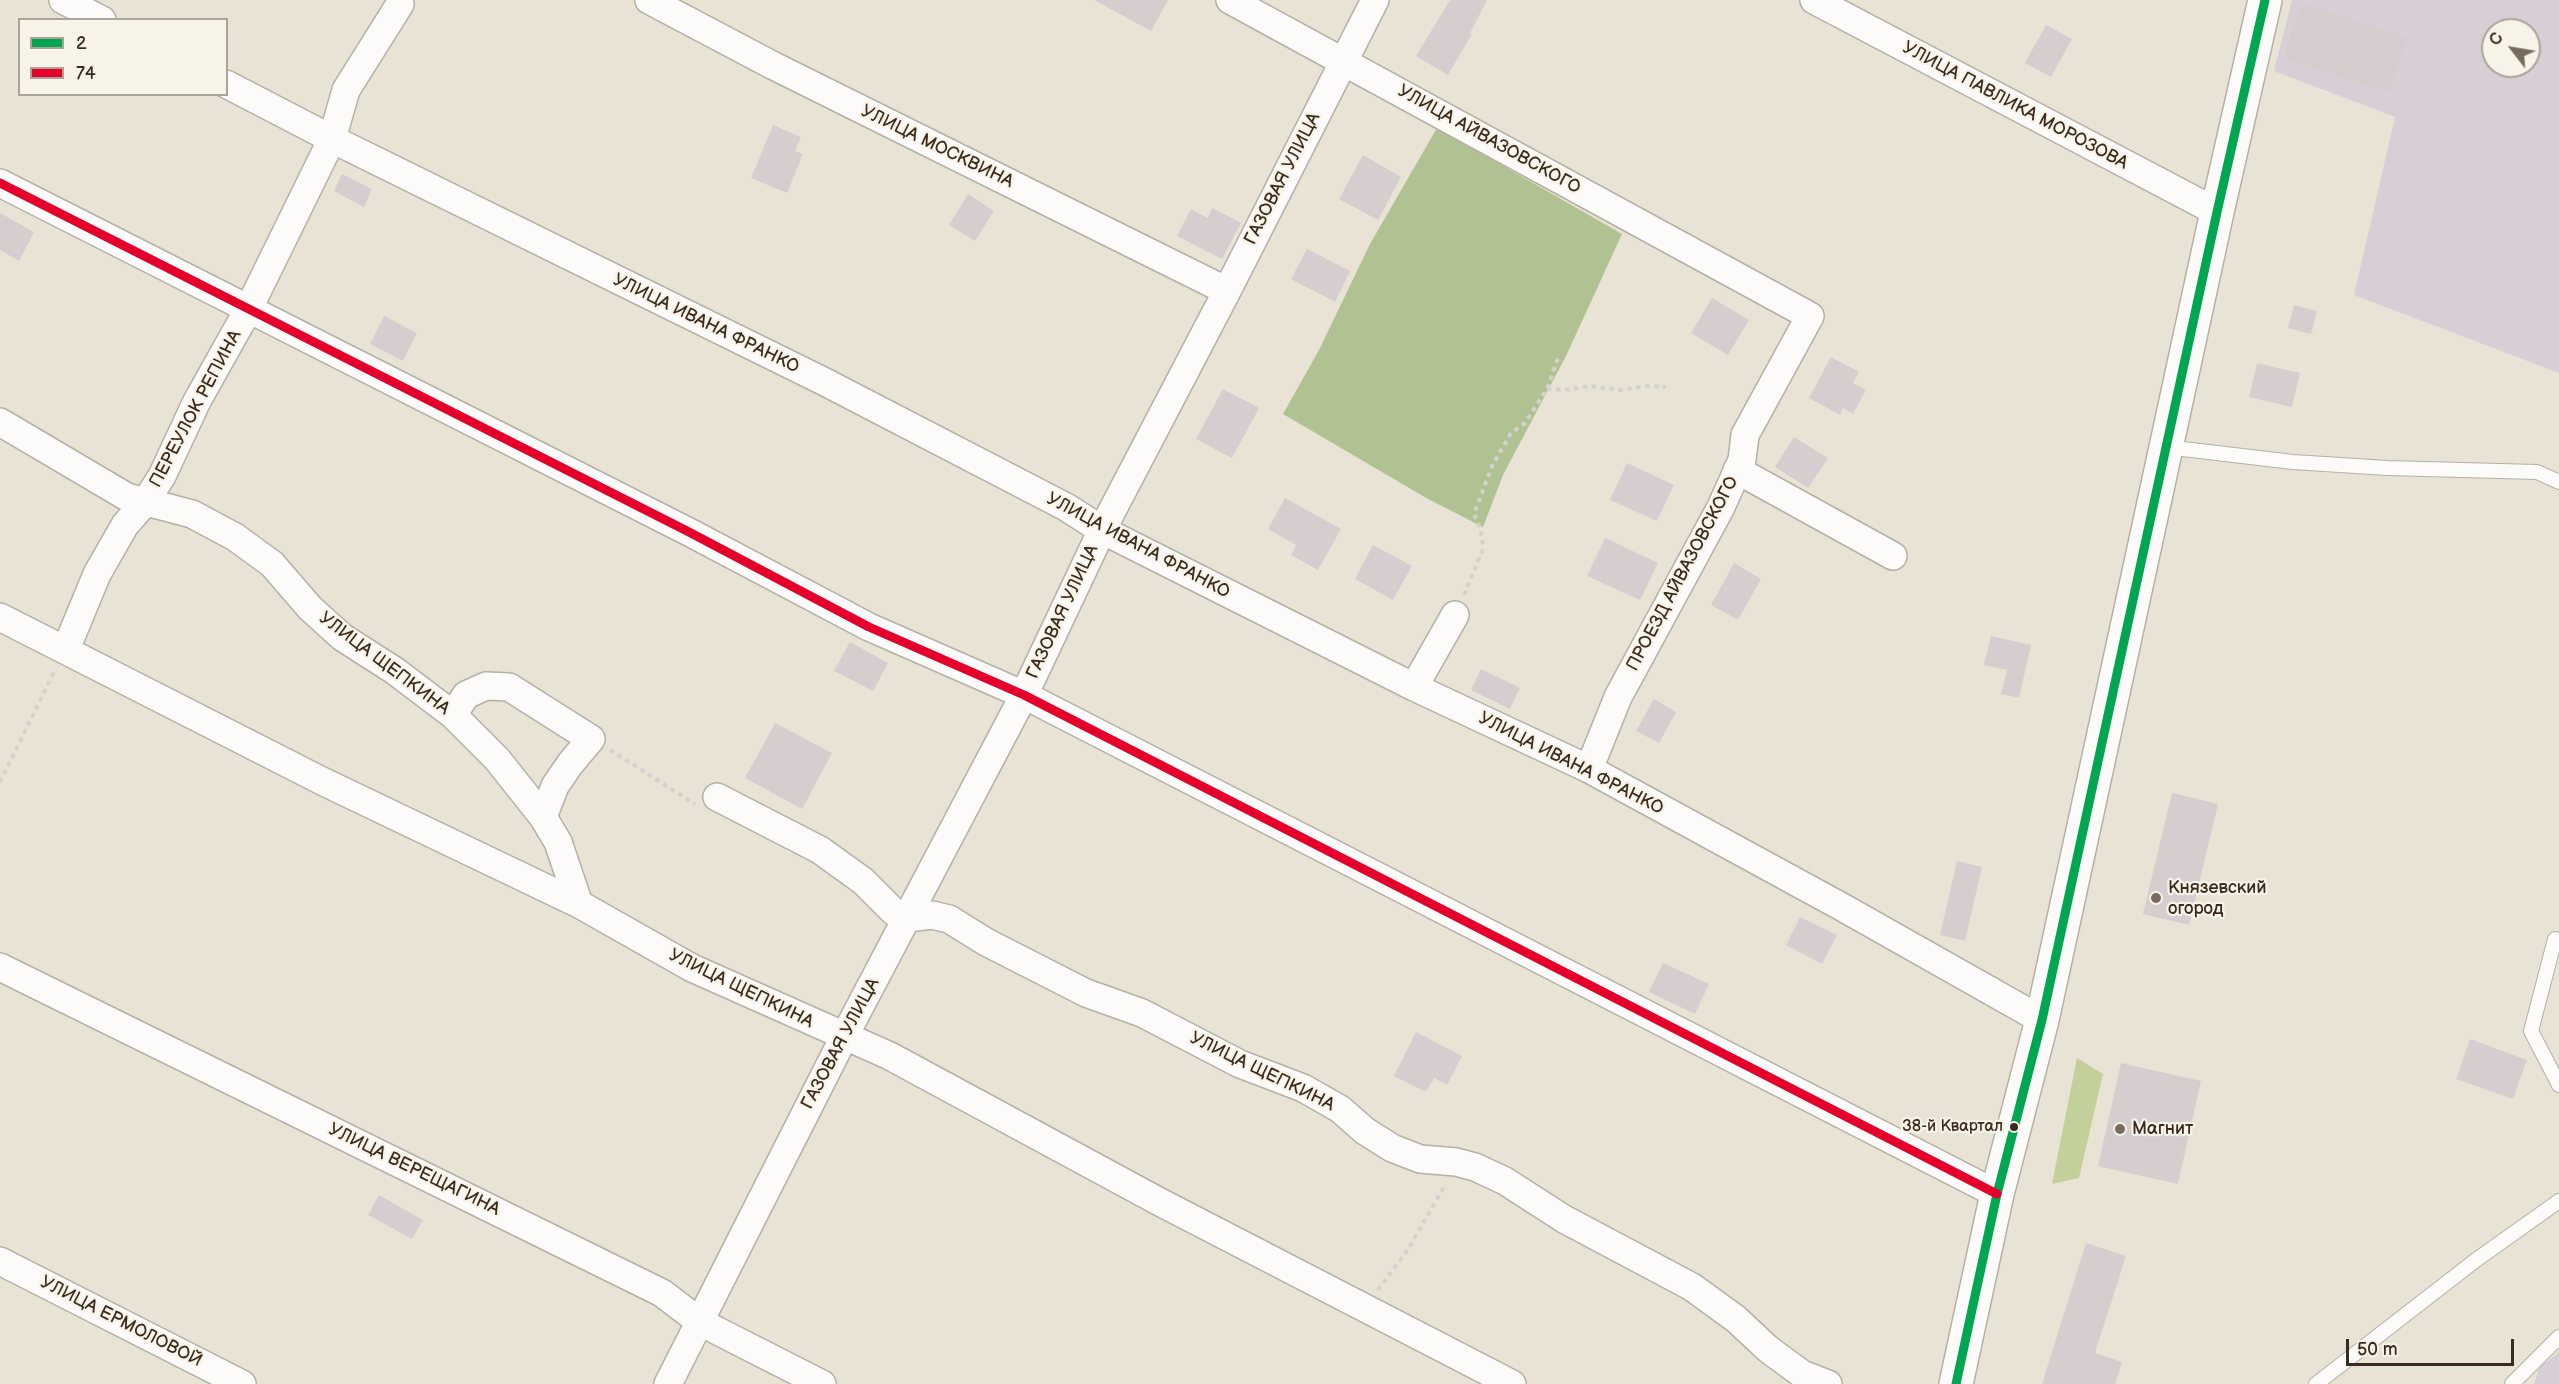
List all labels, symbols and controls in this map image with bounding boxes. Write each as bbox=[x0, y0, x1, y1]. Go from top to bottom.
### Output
legend bbox=[18, 18, 228, 96]
north arrow bbox=[2481, 18, 2541, 78]
text: С bbox=[2486, 30, 2508, 49]
text: 2 bbox=[76, 33, 87, 54]
street label: УЛИЦА ПАВЛИКА МОРОЗОВА bbox=[1899, 37, 2131, 175]
text: 74 bbox=[76, 63, 96, 84]
street label: УЛИЦА АЙВАЗОВСКОГО bbox=[1394, 81, 1584, 199]
street label: УЛИЦА МОСКВИНА bbox=[857, 101, 1017, 193]
street label: ГАЗОВАЯ УЛИЦА bbox=[1240, 109, 1326, 249]
street label: УЛИЦА ИВАНА ФРАНКО bbox=[609, 269, 803, 379]
street label: ПЕРЕУЛОК РЕПИНА bbox=[145, 327, 247, 491]
street label: ПРОЕЗД АЙВАЗОВСКОГО bbox=[1622, 473, 1744, 675]
street label: УЛИЦА ИВАНА ФРАНКО bbox=[1043, 488, 1233, 604]
street label: ГАЗОВАЯ УЛИЦА bbox=[1022, 542, 1104, 682]
street label: УЛИЦА ЩЕПКИНА bbox=[314, 608, 454, 720]
street label: УЛИЦА ИВАНА ФРАНКО bbox=[1475, 708, 1667, 820]
place label: Князевский огород bbox=[2168, 877, 2267, 920]
marker: Князевский огород bbox=[2149, 891, 2163, 905]
street label: УЛИЦА ЩЕПКИНА bbox=[665, 945, 817, 1033]
street label: ГАЗОВАЯ УЛИЦА bbox=[797, 975, 885, 1113]
street label: УЛИЦА ЩЕПКИНА bbox=[1186, 1028, 1338, 1116]
place label: 38-й Квартал bbox=[1902, 1117, 2003, 1137]
place label: Магнит bbox=[2132, 1118, 2193, 1140]
street label: УЛИЦА ВЕРЕЩАГИНА bbox=[325, 1119, 503, 1221]
marker: 38-й Квартал bbox=[2008, 1121, 2020, 1133]
marker: Магнит bbox=[2113, 1122, 2127, 1136]
street label: УЛИЦА ЕРМОЛОВОЙ bbox=[36, 1272, 206, 1372]
scale bar bbox=[2349, 1327, 2517, 1365]
text: 50 m bbox=[2357, 1339, 2398, 1360]

